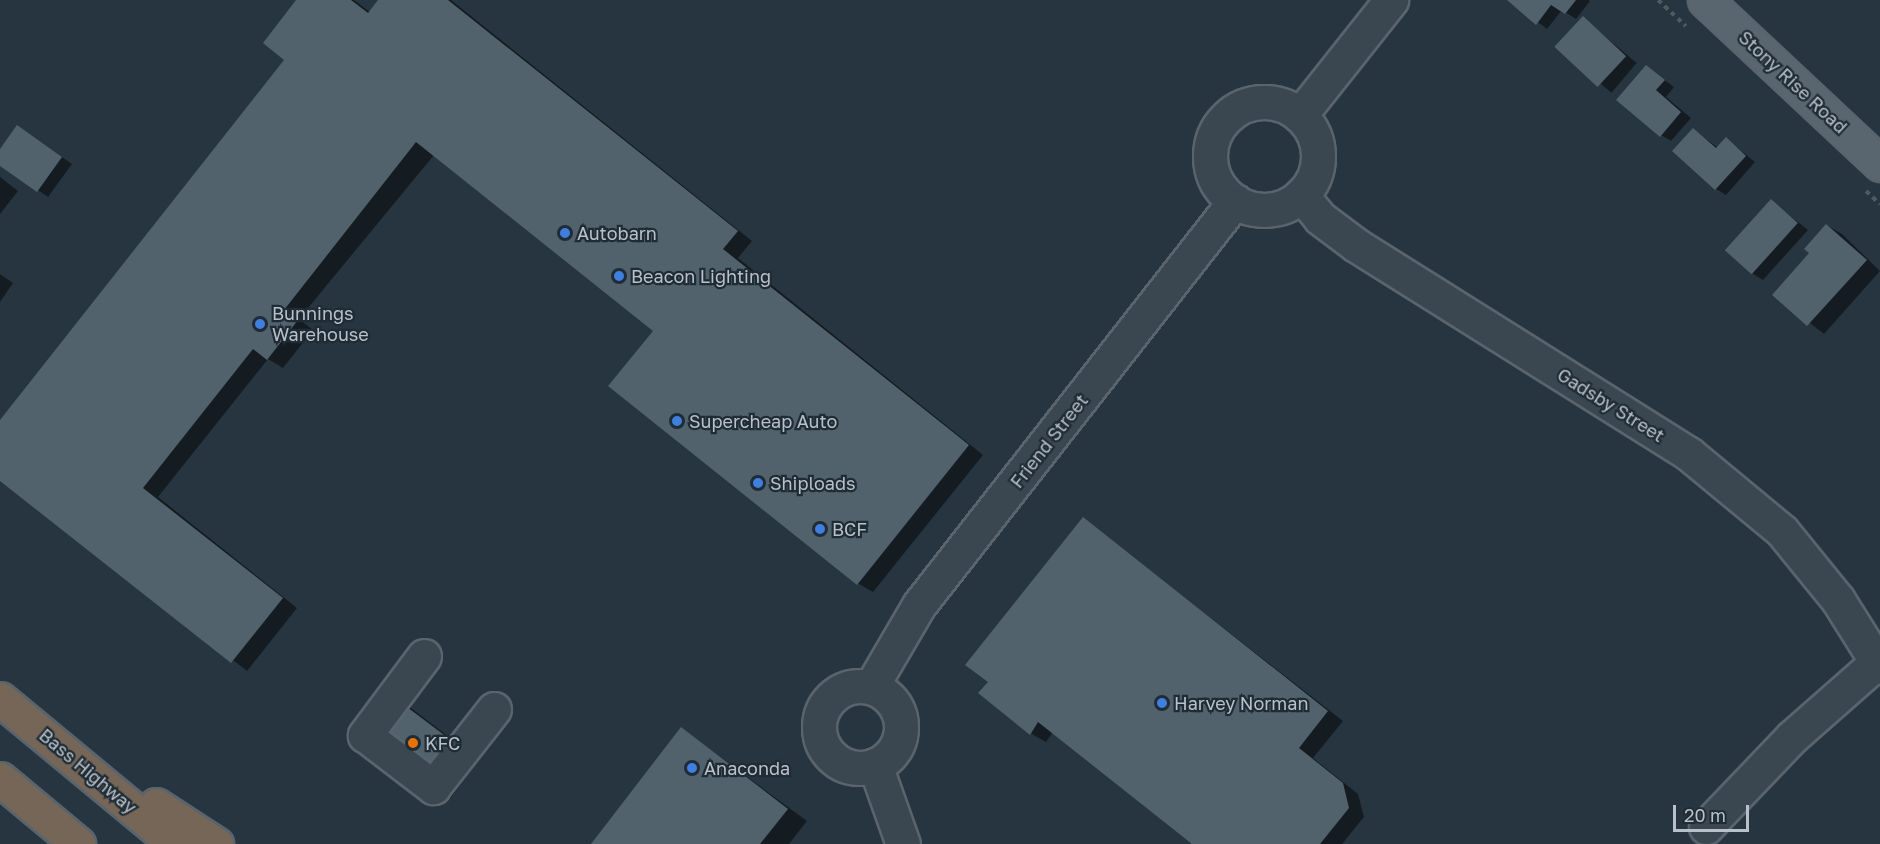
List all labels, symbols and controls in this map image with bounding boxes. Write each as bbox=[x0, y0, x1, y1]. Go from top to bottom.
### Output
street label: Stony Rise Road bbox=[1734, 26, 1852, 138]
place label: Autobarn bbox=[577, 222, 657, 244]
marker: Autobarn bbox=[558, 226, 572, 240]
place label: Beacon Lighting bbox=[631, 265, 771, 287]
marker: Beacon Lighting bbox=[612, 269, 626, 283]
place label: Bunnings Warehouse bbox=[272, 303, 369, 346]
marker: Bunnings Warehouse bbox=[253, 317, 267, 331]
street label: Gadsby Street bbox=[1554, 364, 1668, 446]
street label: Friend Street bbox=[1006, 390, 1092, 492]
place label: Supercheap Auto bbox=[689, 410, 837, 432]
marker: Supercheap Auto bbox=[670, 414, 684, 428]
place label: Shiploads bbox=[770, 472, 856, 494]
marker: Shiploads bbox=[751, 476, 765, 490]
place label: BCF bbox=[832, 518, 867, 540]
marker: BCF bbox=[813, 522, 827, 536]
place label: Harvey Norman bbox=[1174, 692, 1308, 714]
marker: Harvey Norman bbox=[1155, 696, 1169, 710]
street label: Bass Highway bbox=[35, 724, 141, 818]
place label: KFC bbox=[425, 732, 460, 754]
marker: KFC bbox=[406, 736, 420, 750]
place label: Anaconda bbox=[704, 757, 790, 779]
marker: Anaconda bbox=[685, 761, 699, 775]
scale bar bbox=[1676, 793, 1752, 831]
text: 20 m bbox=[1684, 804, 1726, 826]

